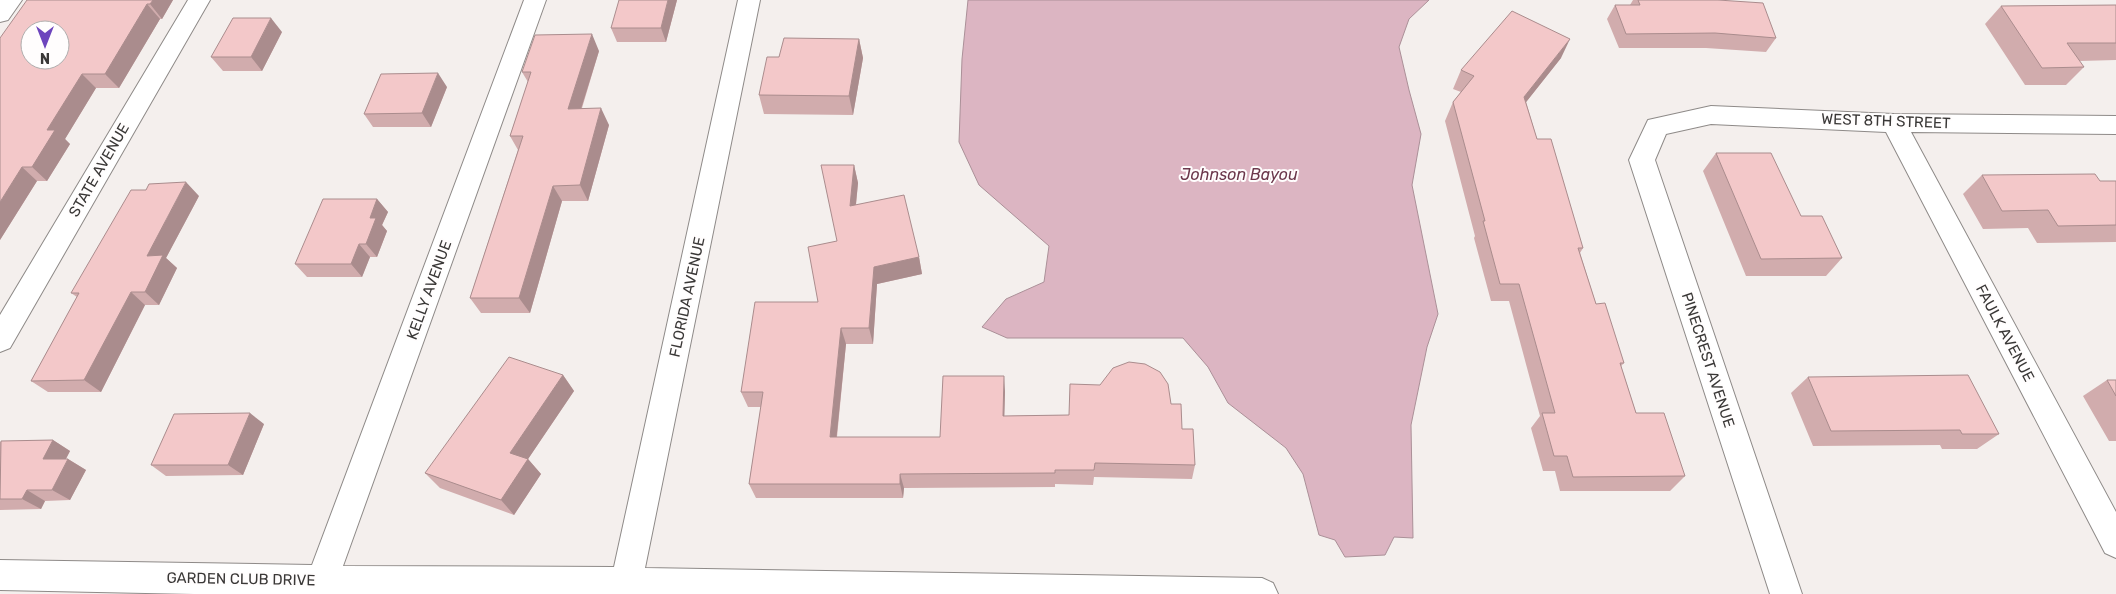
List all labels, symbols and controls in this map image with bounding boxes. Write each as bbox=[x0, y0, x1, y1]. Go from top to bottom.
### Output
north arrow bbox=[20, 20, 70, 70]
text: N bbox=[40, 49, 50, 66]
street label: WEST 8TH STREET bbox=[1821, 110, 1951, 132]
street label: STATE AVENUE bbox=[65, 120, 133, 220]
water label: Johnson Bayou bbox=[1180, 165, 1298, 184]
street label: FLORIDA AVENUE bbox=[665, 235, 709, 359]
street label: KELLY AVENUE bbox=[403, 238, 455, 342]
street label: FAULK AVENUE bbox=[1972, 281, 2038, 385]
street label: PINECREST AVENUE bbox=[1678, 290, 1738, 430]
street label: GARDEN CLUB DRIVE bbox=[166, 569, 316, 589]

